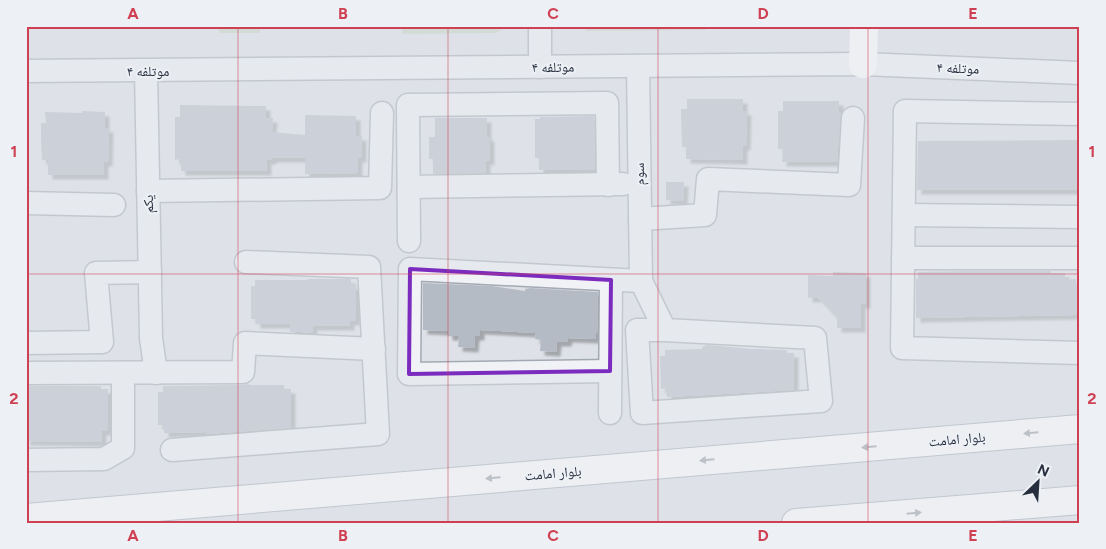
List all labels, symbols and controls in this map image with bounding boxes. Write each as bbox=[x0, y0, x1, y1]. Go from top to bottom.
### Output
text: A bbox=[127, 4, 139, 23]
text: B bbox=[338, 4, 348, 23]
text: C bbox=[547, 4, 559, 23]
text: D bbox=[757, 4, 769, 23]
text: E bbox=[968, 4, 978, 23]
street label: موتلفه ۴ bbox=[532, 59, 574, 76]
street label: موتلفه ۴ bbox=[936, 59, 980, 78]
street label: موتلفه ۴ bbox=[127, 63, 169, 80]
text: 1 bbox=[11, 142, 17, 161]
text: 1 bbox=[1089, 142, 1095, 161]
street label: سوم bbox=[631, 163, 649, 185]
street label: یکم bbox=[140, 194, 158, 213]
text: 2 bbox=[9, 389, 19, 408]
text: 2 bbox=[1087, 389, 1097, 408]
street label: بلوار امامت bbox=[928, 429, 986, 450]
one-way arrow bbox=[1023, 429, 1039, 437]
one-way arrow bbox=[861, 443, 877, 451]
north arrow bbox=[1014, 456, 1064, 506]
one-way arrow bbox=[699, 457, 715, 465]
text: N bbox=[1035, 461, 1052, 481]
street label: بلوار امامت bbox=[524, 463, 582, 484]
one-way arrow bbox=[485, 475, 501, 483]
one-way arrow bbox=[906, 509, 922, 517]
text: A bbox=[127, 526, 139, 545]
text: B bbox=[338, 526, 348, 545]
text: C bbox=[547, 526, 559, 545]
text: D bbox=[757, 526, 769, 545]
text: E bbox=[968, 526, 978, 545]

